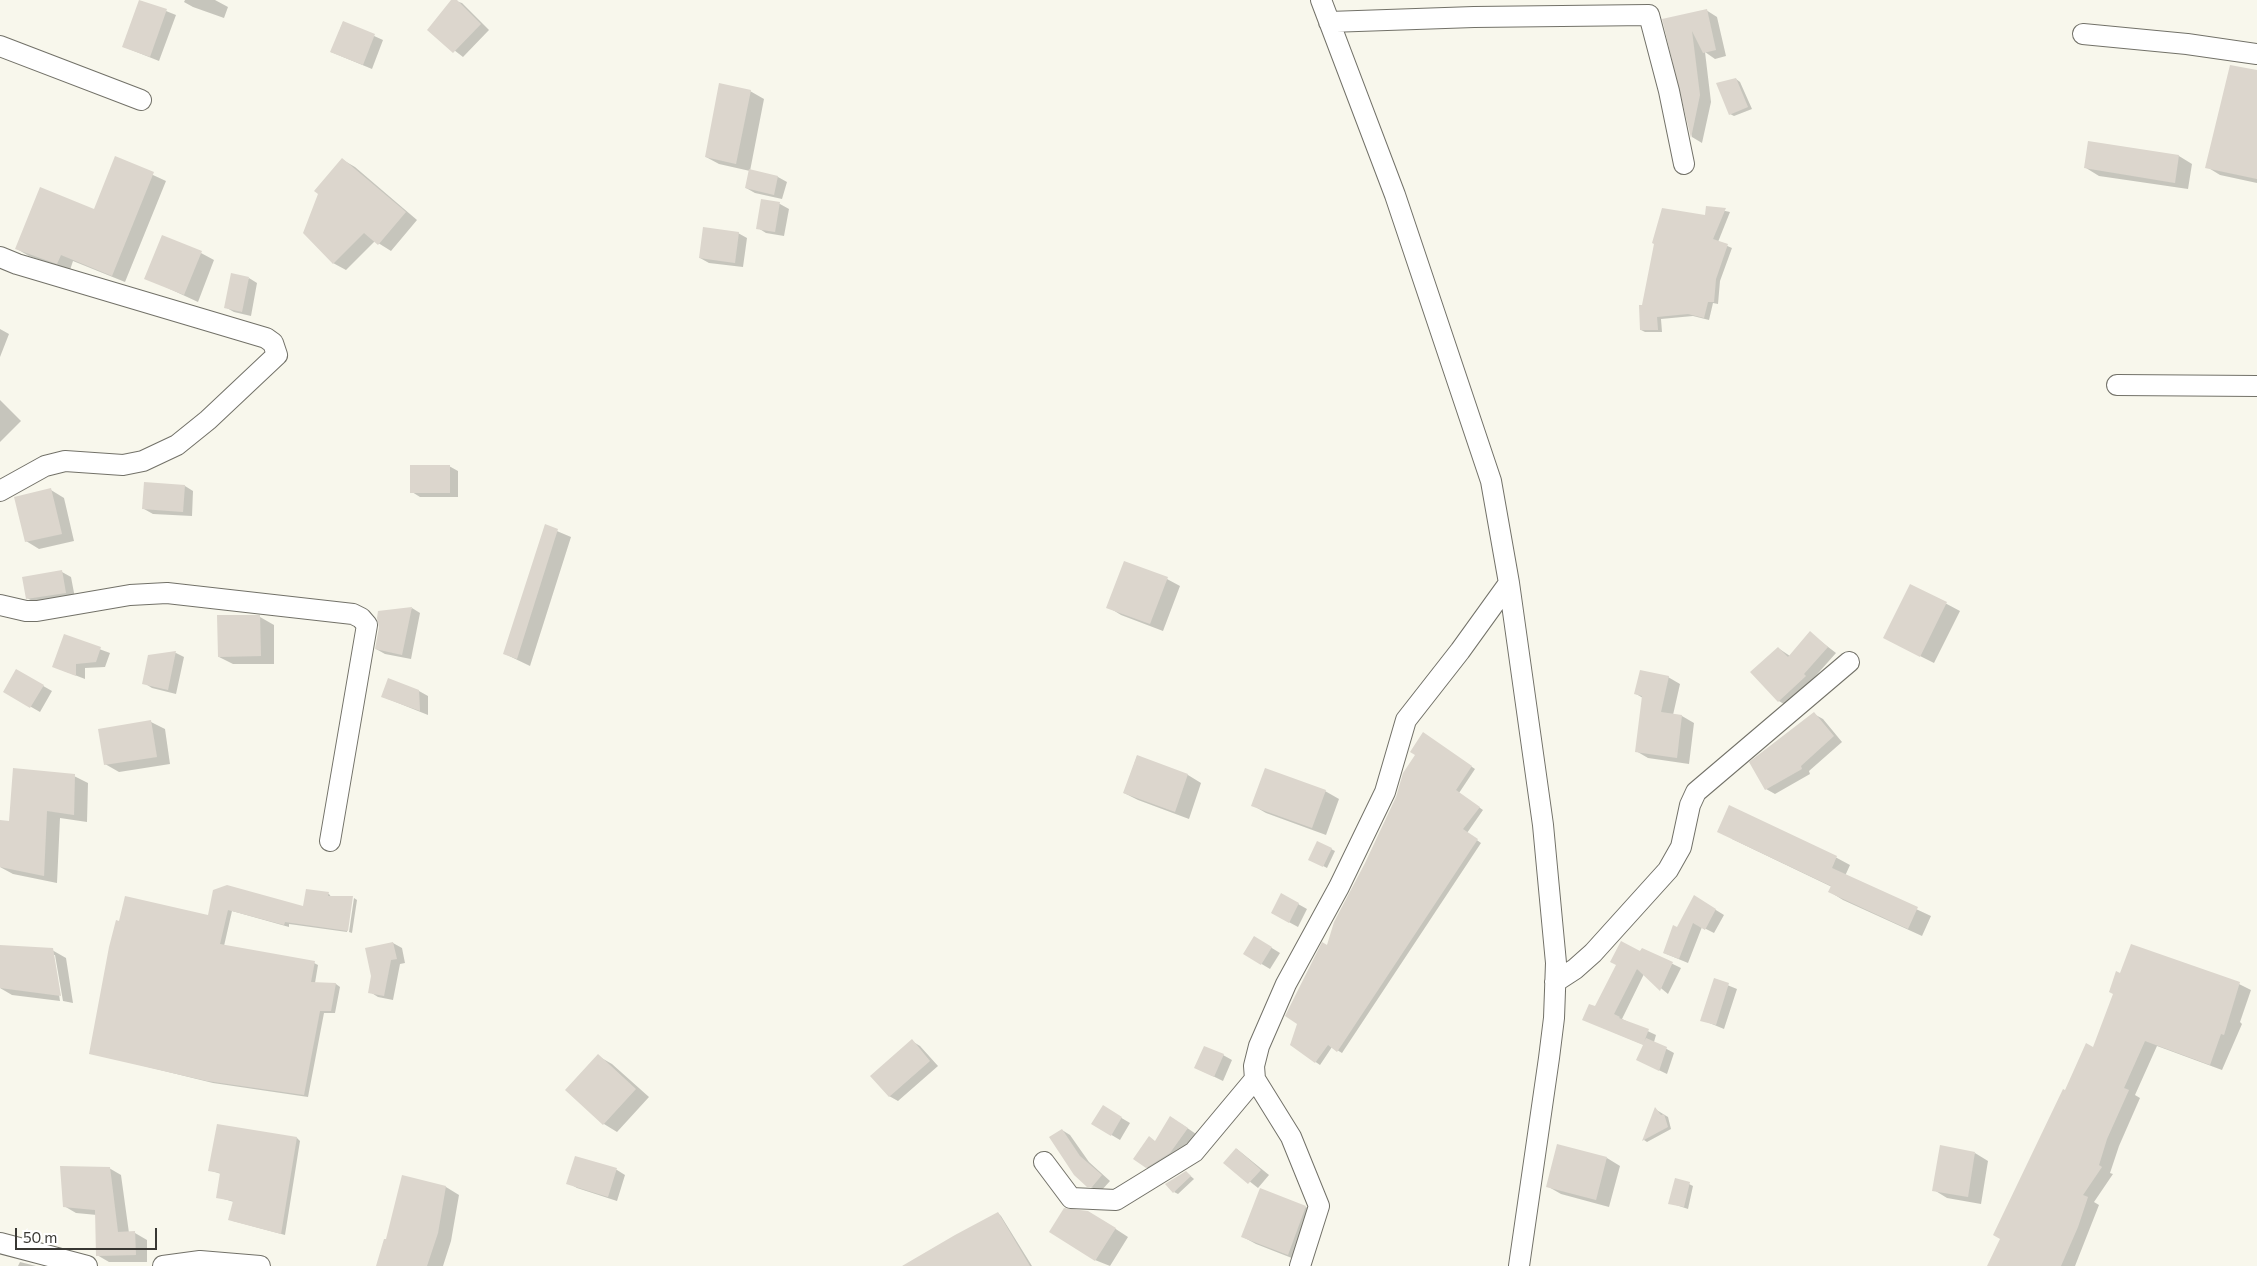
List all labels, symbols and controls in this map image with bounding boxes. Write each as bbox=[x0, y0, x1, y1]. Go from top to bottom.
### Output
scale bar bbox=[18, 1218, 160, 1250]
text: 50 m bbox=[23, 1228, 57, 1246]

